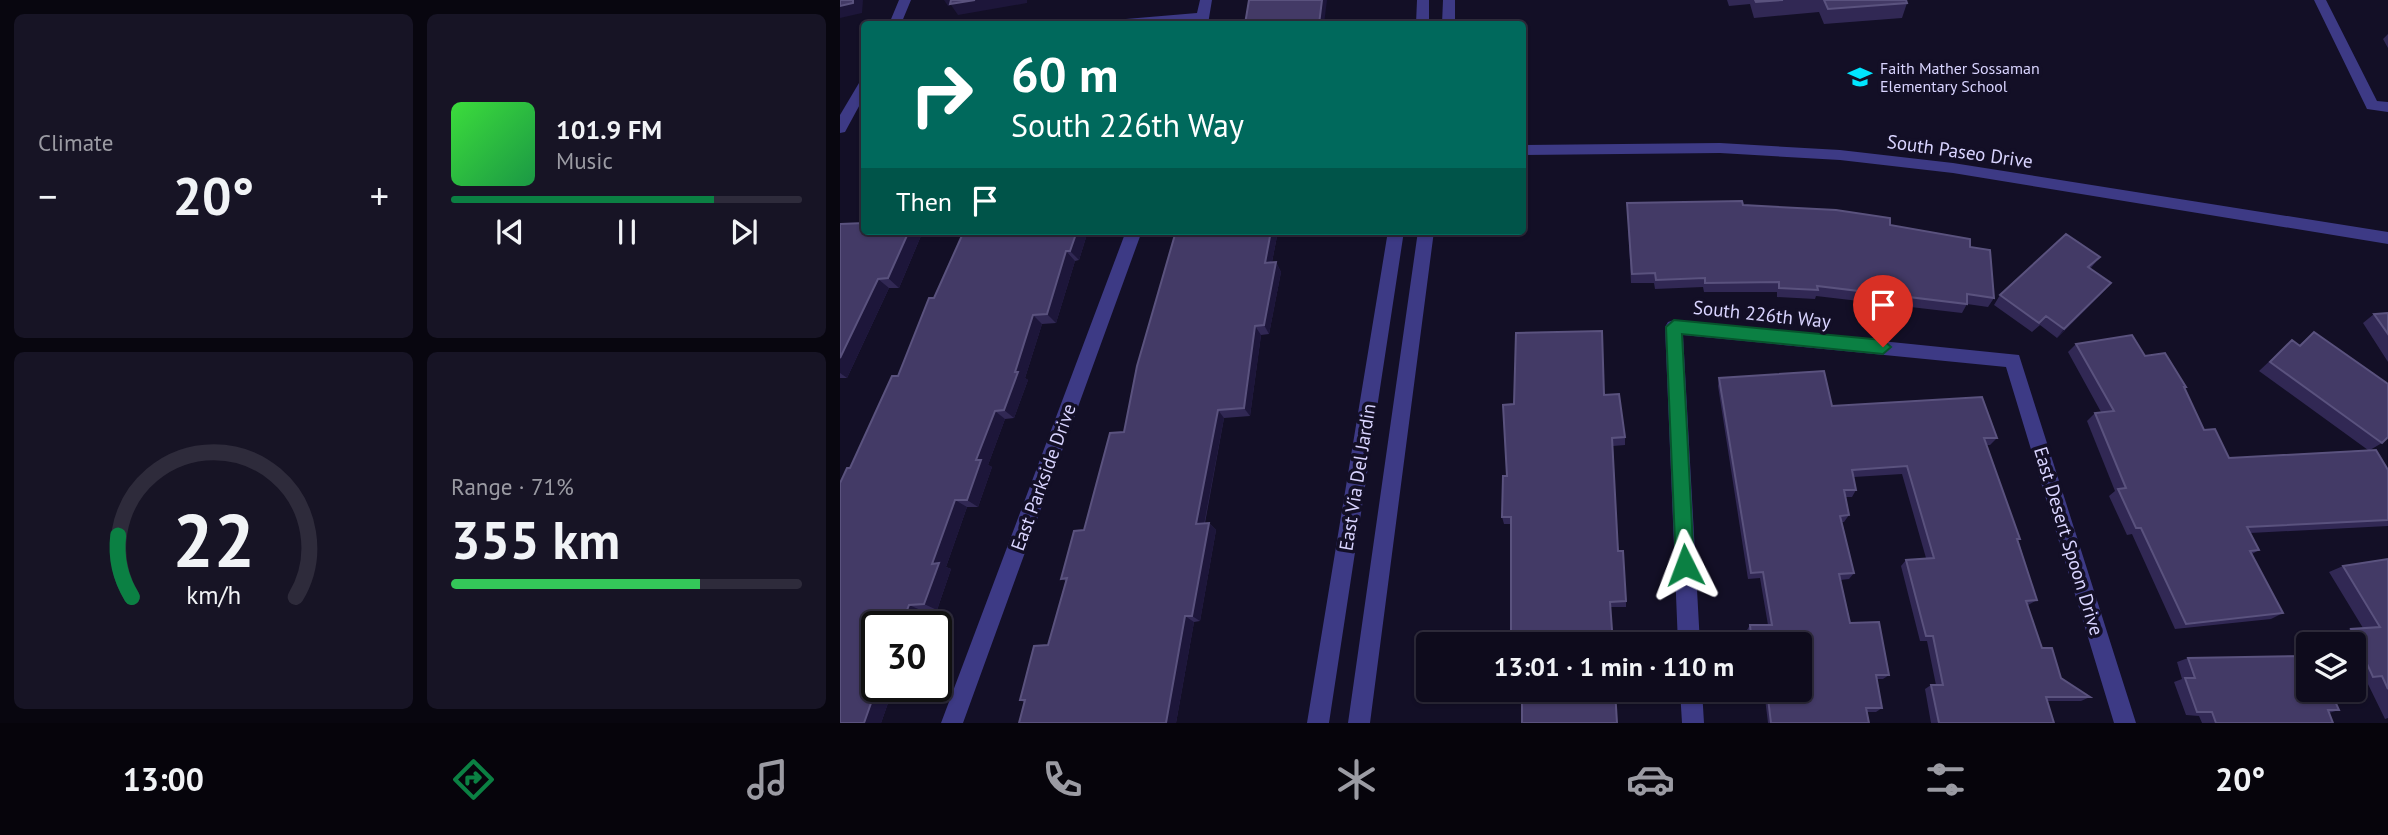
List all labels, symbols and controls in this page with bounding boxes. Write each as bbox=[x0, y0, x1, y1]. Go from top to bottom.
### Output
text: 60 m bbox=[1011, 42, 1118, 106]
icon: right bbox=[896, 49, 987, 140]
place label: Faith Mather Sossaman Elementary School bbox=[1880, 58, 2040, 96]
school or university icon: Faith Mather Sossaman Elementary School bbox=[1846, 63, 1874, 91]
text: South 226th Way bbox=[1011, 104, 1244, 146]
text: 101.9 FM bbox=[556, 113, 662, 146]
text: Climate bbox=[38, 128, 113, 157]
street label: South Paseo Drive bbox=[1885, 129, 2035, 173]
text: Music bbox=[556, 146, 613, 175]
text: 20° bbox=[173, 162, 254, 229]
text: − bbox=[38, 171, 57, 220]
text: + bbox=[370, 171, 389, 220]
icon: arrive bbox=[966, 182, 1004, 220]
text: Then bbox=[896, 185, 952, 218]
icon: previous bbox=[491, 213, 529, 251]
icon: pause bbox=[608, 213, 646, 251]
icon: next bbox=[725, 213, 763, 251]
pin bbox=[1853, 275, 1913, 347]
icon: arrive bbox=[1864, 286, 1902, 324]
street label: South 226th Way bbox=[1692, 295, 1832, 333]
street label: East Parkside Drive bbox=[1005, 400, 1081, 554]
street label: East Via Del Jardin bbox=[1334, 402, 1380, 552]
street label: East Desert Spoon Drive bbox=[2029, 444, 2109, 638]
text: Range · 71% bbox=[451, 472, 574, 501]
text: 22 bbox=[172, 493, 255, 587]
text: 355 km bbox=[451, 506, 620, 573]
position arrow bbox=[1648, 528, 1722, 602]
text: km/h bbox=[186, 578, 241, 610]
speed limit sign: 30 bbox=[861, 611, 952, 702]
map controls bbox=[2296, 632, 2366, 702]
button: layers bbox=[2296, 632, 2366, 702]
text: 13:01 · 1 min · 110 m bbox=[1494, 650, 1734, 683]
icon: directions bbox=[449, 755, 498, 804]
icon: music bbox=[743, 755, 792, 804]
icon: phone bbox=[1038, 755, 1087, 804]
icon: climate bbox=[1332, 755, 1381, 804]
icon: car bbox=[1626, 755, 1675, 804]
icon: filters bbox=[1921, 755, 1970, 804]
text: 13:00 bbox=[123, 758, 204, 800]
text: 20° bbox=[2215, 758, 2265, 800]

